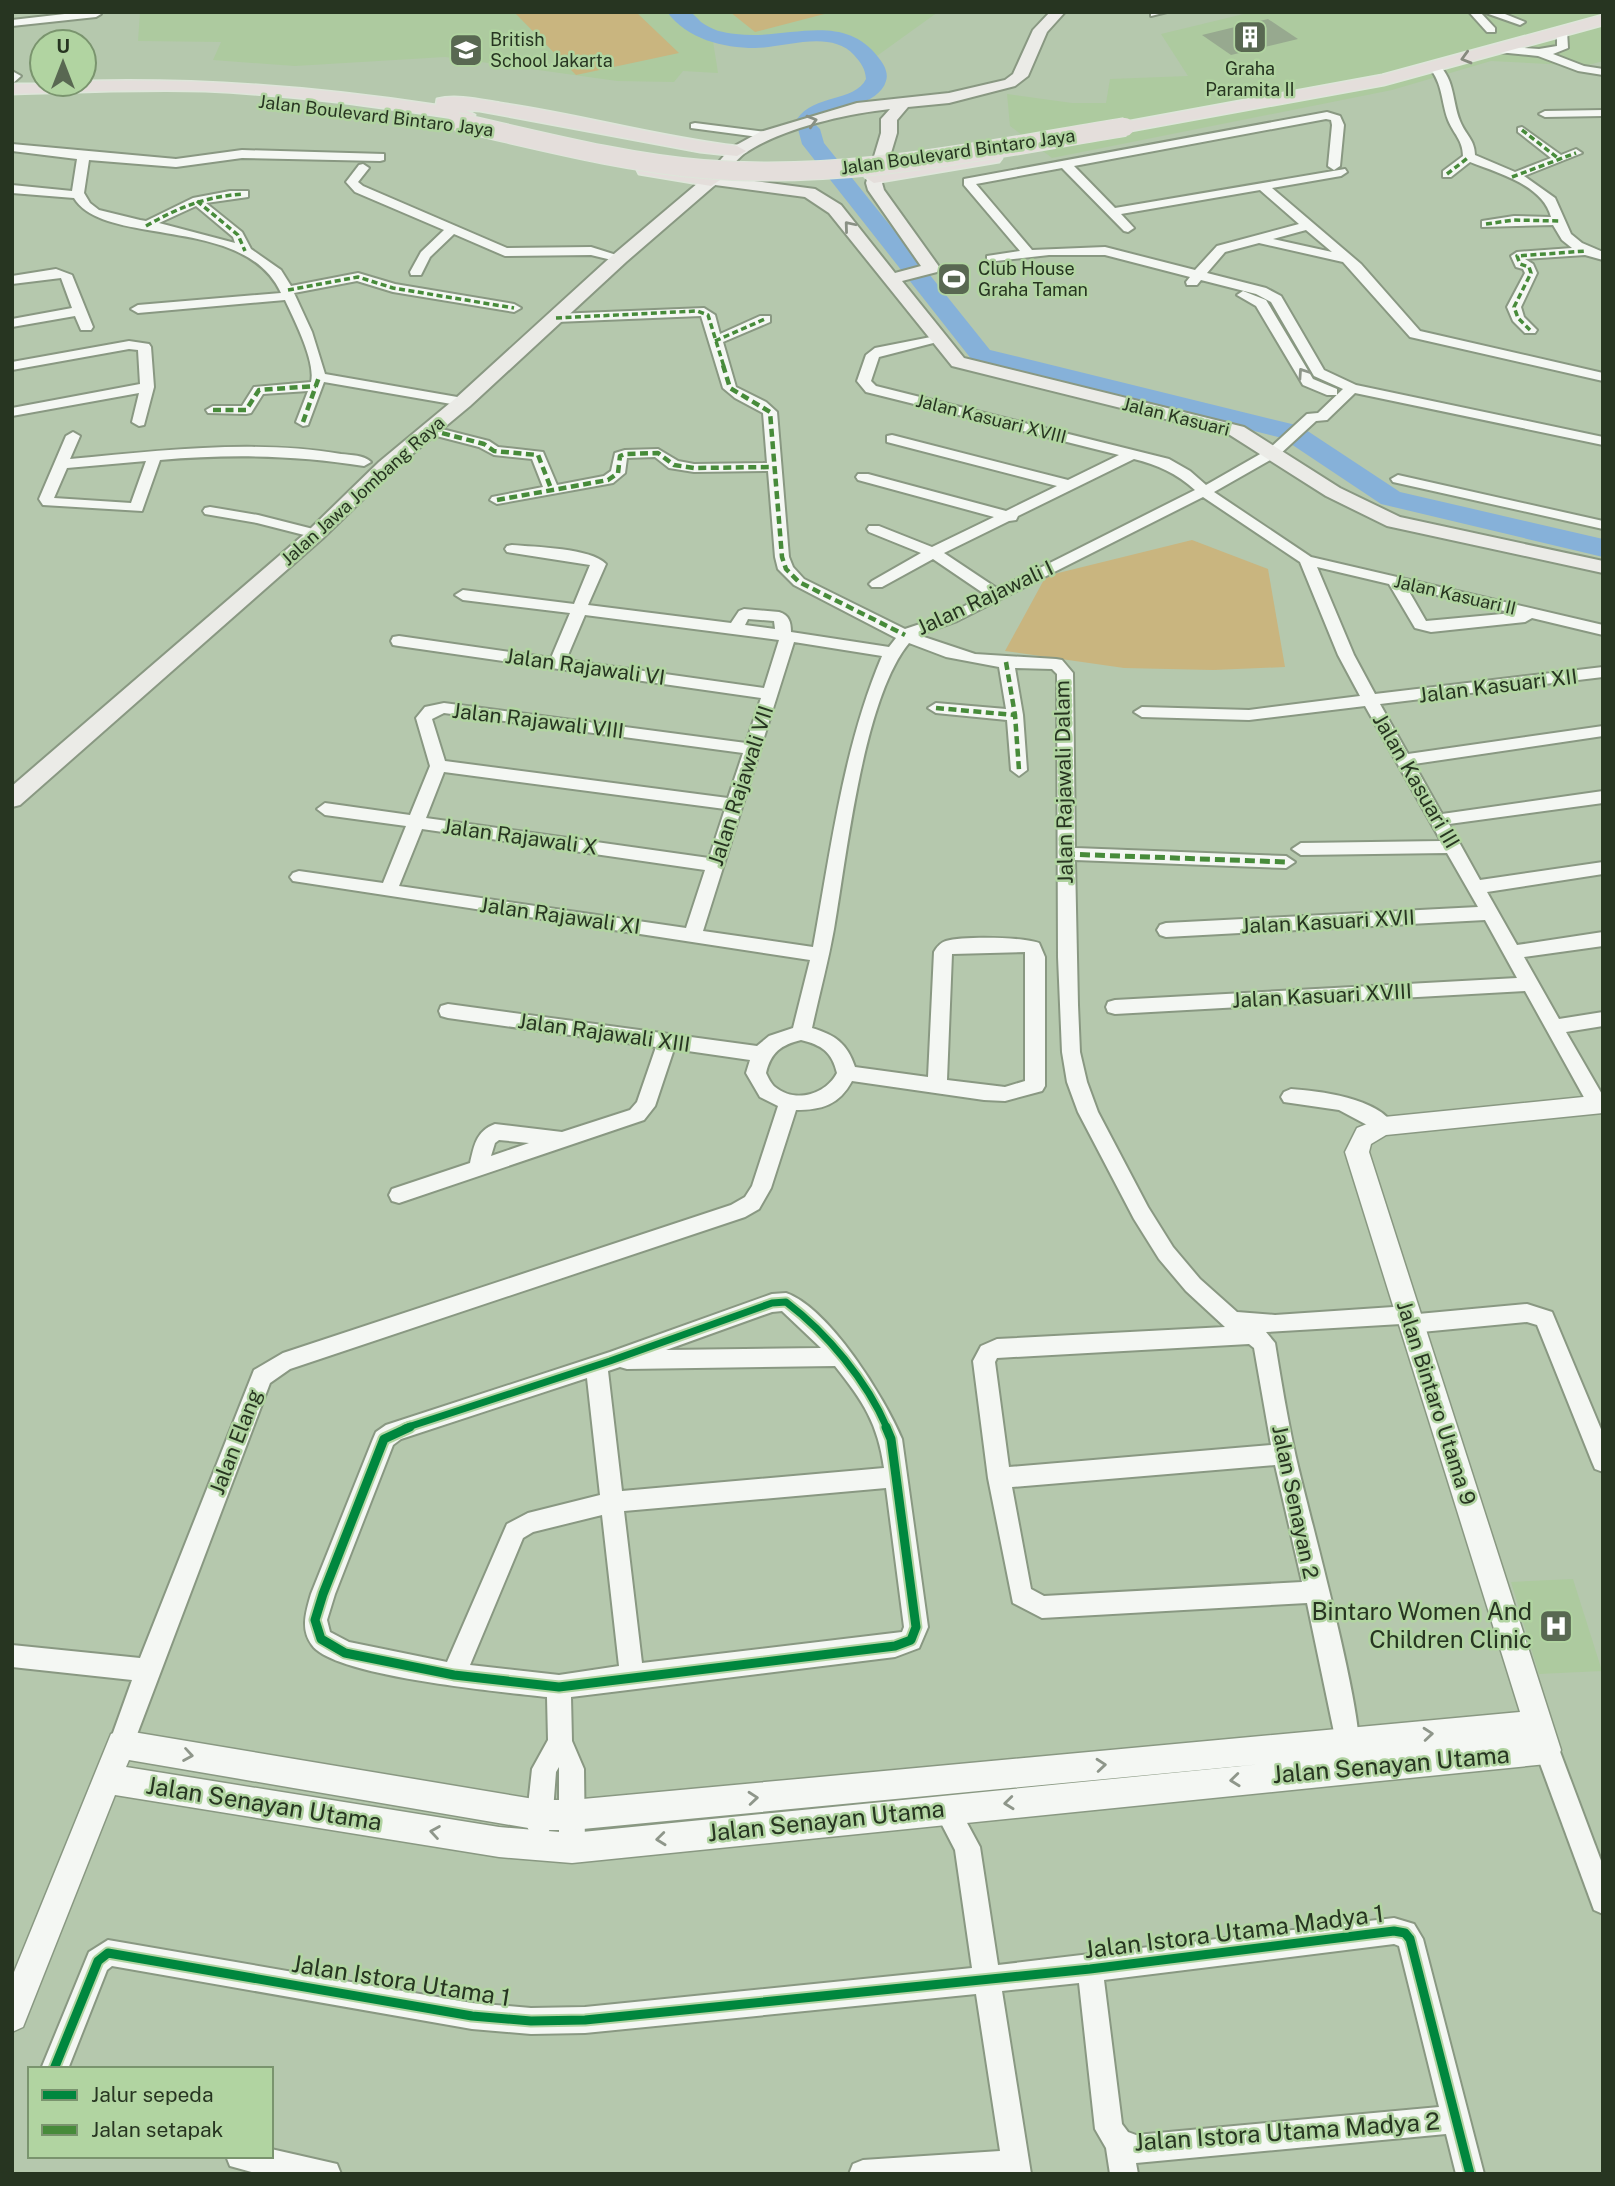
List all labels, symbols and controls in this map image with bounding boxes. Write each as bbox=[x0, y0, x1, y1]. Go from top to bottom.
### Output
building icon: Graha Paramita II bbox=[1231, 18, 1269, 56]
north arrow bbox=[28, 28, 98, 98]
place label: British School Jakarta bbox=[490, 29, 613, 71]
school or university icon: British School Jakarta bbox=[447, 31, 485, 69]
text: U bbox=[56, 35, 70, 57]
one-way arrow bbox=[1460, 49, 1472, 64]
place label: Graha Paramita II bbox=[1205, 58, 1295, 100]
street label: Jalan Boulevard Bintaro Jaya bbox=[257, 91, 495, 140]
one-way arrow bbox=[805, 115, 817, 130]
street label: Jalan Boulevard Bintaro Jaya bbox=[839, 125, 1077, 178]
one-way arrow bbox=[845, 221, 857, 234]
place label: Club House Graha Taman bbox=[978, 258, 1088, 300]
sports icon: Club House Graha Taman bbox=[935, 260, 973, 298]
one-way arrow bbox=[1299, 368, 1312, 381]
street label: Jalan Kasuari XVIII bbox=[914, 390, 1068, 447]
street label: Jalan Kasuari bbox=[1120, 393, 1232, 440]
street label: Jalan Jawa Jombang Raya bbox=[277, 412, 449, 569]
street label: Jalan Rajawali I bbox=[913, 555, 1057, 640]
street label: Jalan Kasuari II bbox=[1392, 570, 1518, 619]
street label: Jalan Rajawali VI bbox=[504, 643, 667, 690]
street label: Jalan Kasuari XII bbox=[1417, 663, 1579, 708]
street label: Jalan Rajawali Dalam bbox=[1049, 680, 1078, 884]
street label: Jalan Rajawali VIII bbox=[451, 698, 625, 743]
street label: Jalan Rajawali VII bbox=[703, 703, 778, 869]
street label: Jalan Kasuari III bbox=[1368, 709, 1465, 853]
street label: Jalan Rajawali X bbox=[441, 813, 599, 860]
street label: Jalan Rajawali XI bbox=[478, 892, 642, 939]
street label: Jalan Kasuari XVII bbox=[1240, 904, 1415, 939]
street label: Jalan Kasuari XVIII bbox=[1232, 978, 1412, 1013]
street label: Jalan Rajawali XIII bbox=[516, 1008, 692, 1057]
street label: Jalan Bintaro Utama 9 bbox=[1392, 1298, 1481, 1508]
street label: Jalan Elang bbox=[204, 1386, 267, 1498]
street label: Jalan Senayan 2 bbox=[1267, 1423, 1324, 1581]
place label: Bintaro Women And Children Clinic bbox=[1311, 1597, 1532, 1653]
hospital icon: Bintaro Women And Children Clinic bbox=[1537, 1607, 1575, 1645]
one-way arrow bbox=[1423, 1727, 1434, 1742]
street label: Jalan Senayan Utama bbox=[1271, 1740, 1511, 1788]
one-way arrow bbox=[183, 1747, 194, 1762]
one-way arrow bbox=[1096, 1757, 1107, 1772]
street label: Jalan Senayan Utama bbox=[144, 1771, 384, 1835]
one-way arrow bbox=[1230, 1772, 1241, 1787]
one-way arrow bbox=[748, 1791, 759, 1806]
street label: Jalan Senayan Utama bbox=[706, 1794, 946, 1846]
one-way arrow bbox=[1003, 1795, 1014, 1810]
one-way arrow bbox=[429, 1824, 441, 1839]
one-way arrow bbox=[655, 1831, 667, 1846]
street label: Jalan Istora Utama Madya 1 bbox=[1082, 1899, 1385, 1963]
street label: Jalan Istora Utama 1 bbox=[290, 1949, 513, 2011]
legend bbox=[28, 2067, 273, 2158]
text: Jalur sepeda bbox=[91, 2082, 214, 2107]
street label: Jalan Istora Utama Madya 2 bbox=[1133, 2106, 1441, 2156]
text: Jalan setapak bbox=[91, 2117, 224, 2142]

